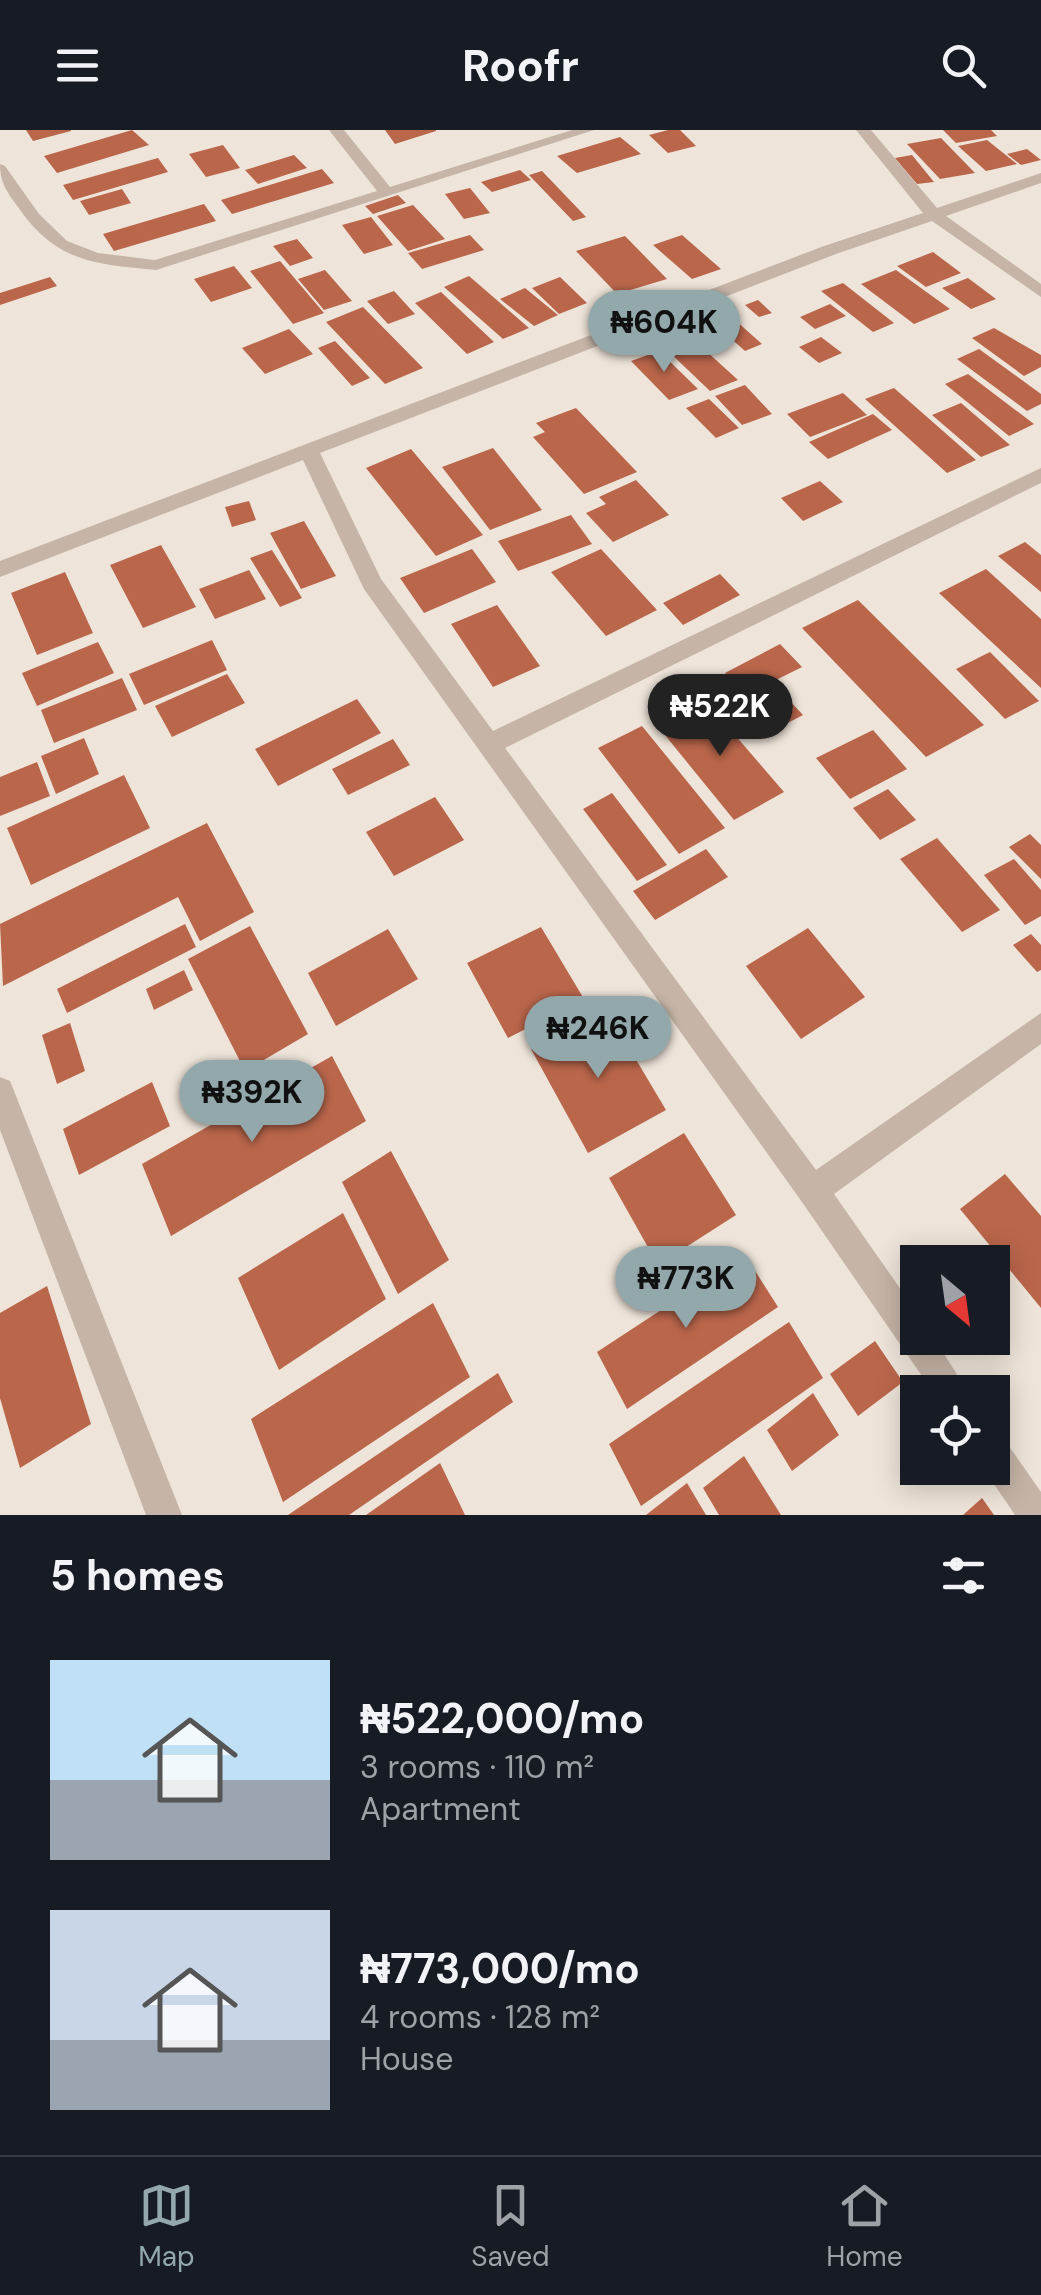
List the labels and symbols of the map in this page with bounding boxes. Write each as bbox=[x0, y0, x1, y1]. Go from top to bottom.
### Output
pin: ₦604K bbox=[594, 290, 734, 375]
pin: ₦522K bbox=[650, 674, 790, 759]
pin: ₦246K bbox=[528, 996, 668, 1081]
pin: ₦392K bbox=[182, 1060, 322, 1145]
north arrow bbox=[900, 1245, 1010, 1355]
pin: ₦773K bbox=[616, 1246, 756, 1331]

